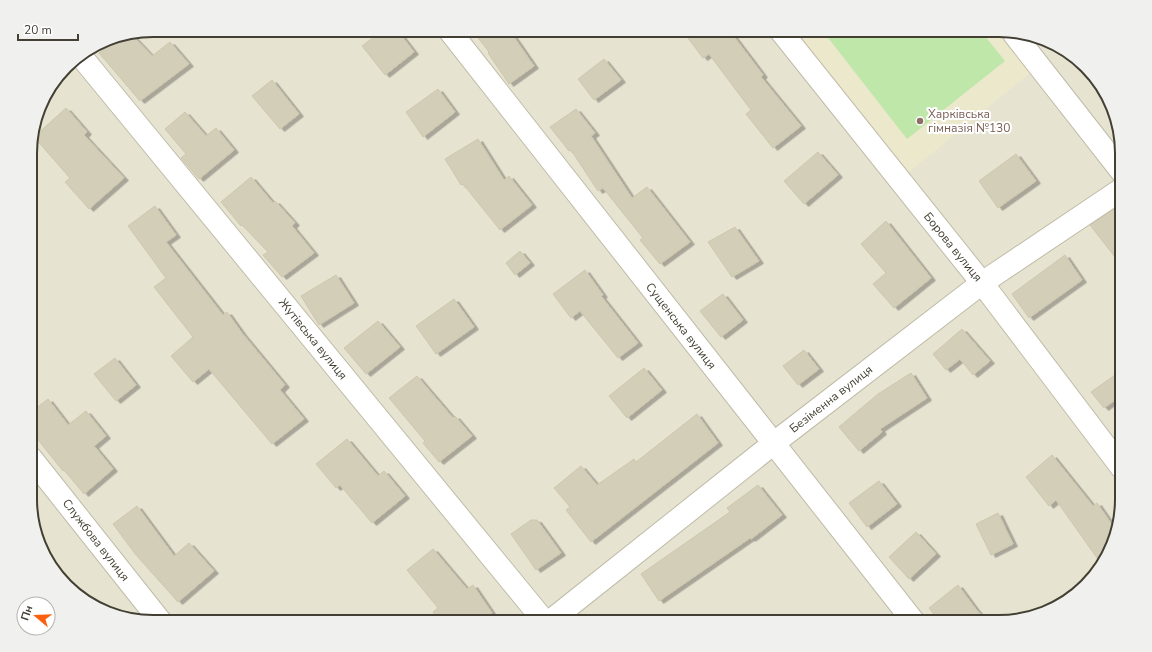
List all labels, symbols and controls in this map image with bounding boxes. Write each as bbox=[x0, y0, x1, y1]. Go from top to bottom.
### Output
scale bar bbox=[18, 16, 78, 42]
text: 20 m bbox=[24, 22, 52, 38]
place label: Харківська гімназія №130 bbox=[928, 106, 1011, 136]
marker: Харківська гімназія №130 bbox=[915, 116, 925, 126]
street label: Борова вулиця bbox=[920, 209, 986, 285]
street label: Сущенська вулиця bbox=[642, 279, 720, 373]
street label: Жутівська вулиця bbox=[275, 295, 351, 383]
street label: Безіменна вулиця bbox=[786, 361, 876, 437]
street label: Службова вулиця bbox=[59, 496, 133, 584]
north arrow bbox=[16, 596, 56, 636]
text: Пн bbox=[17, 603, 37, 622]

